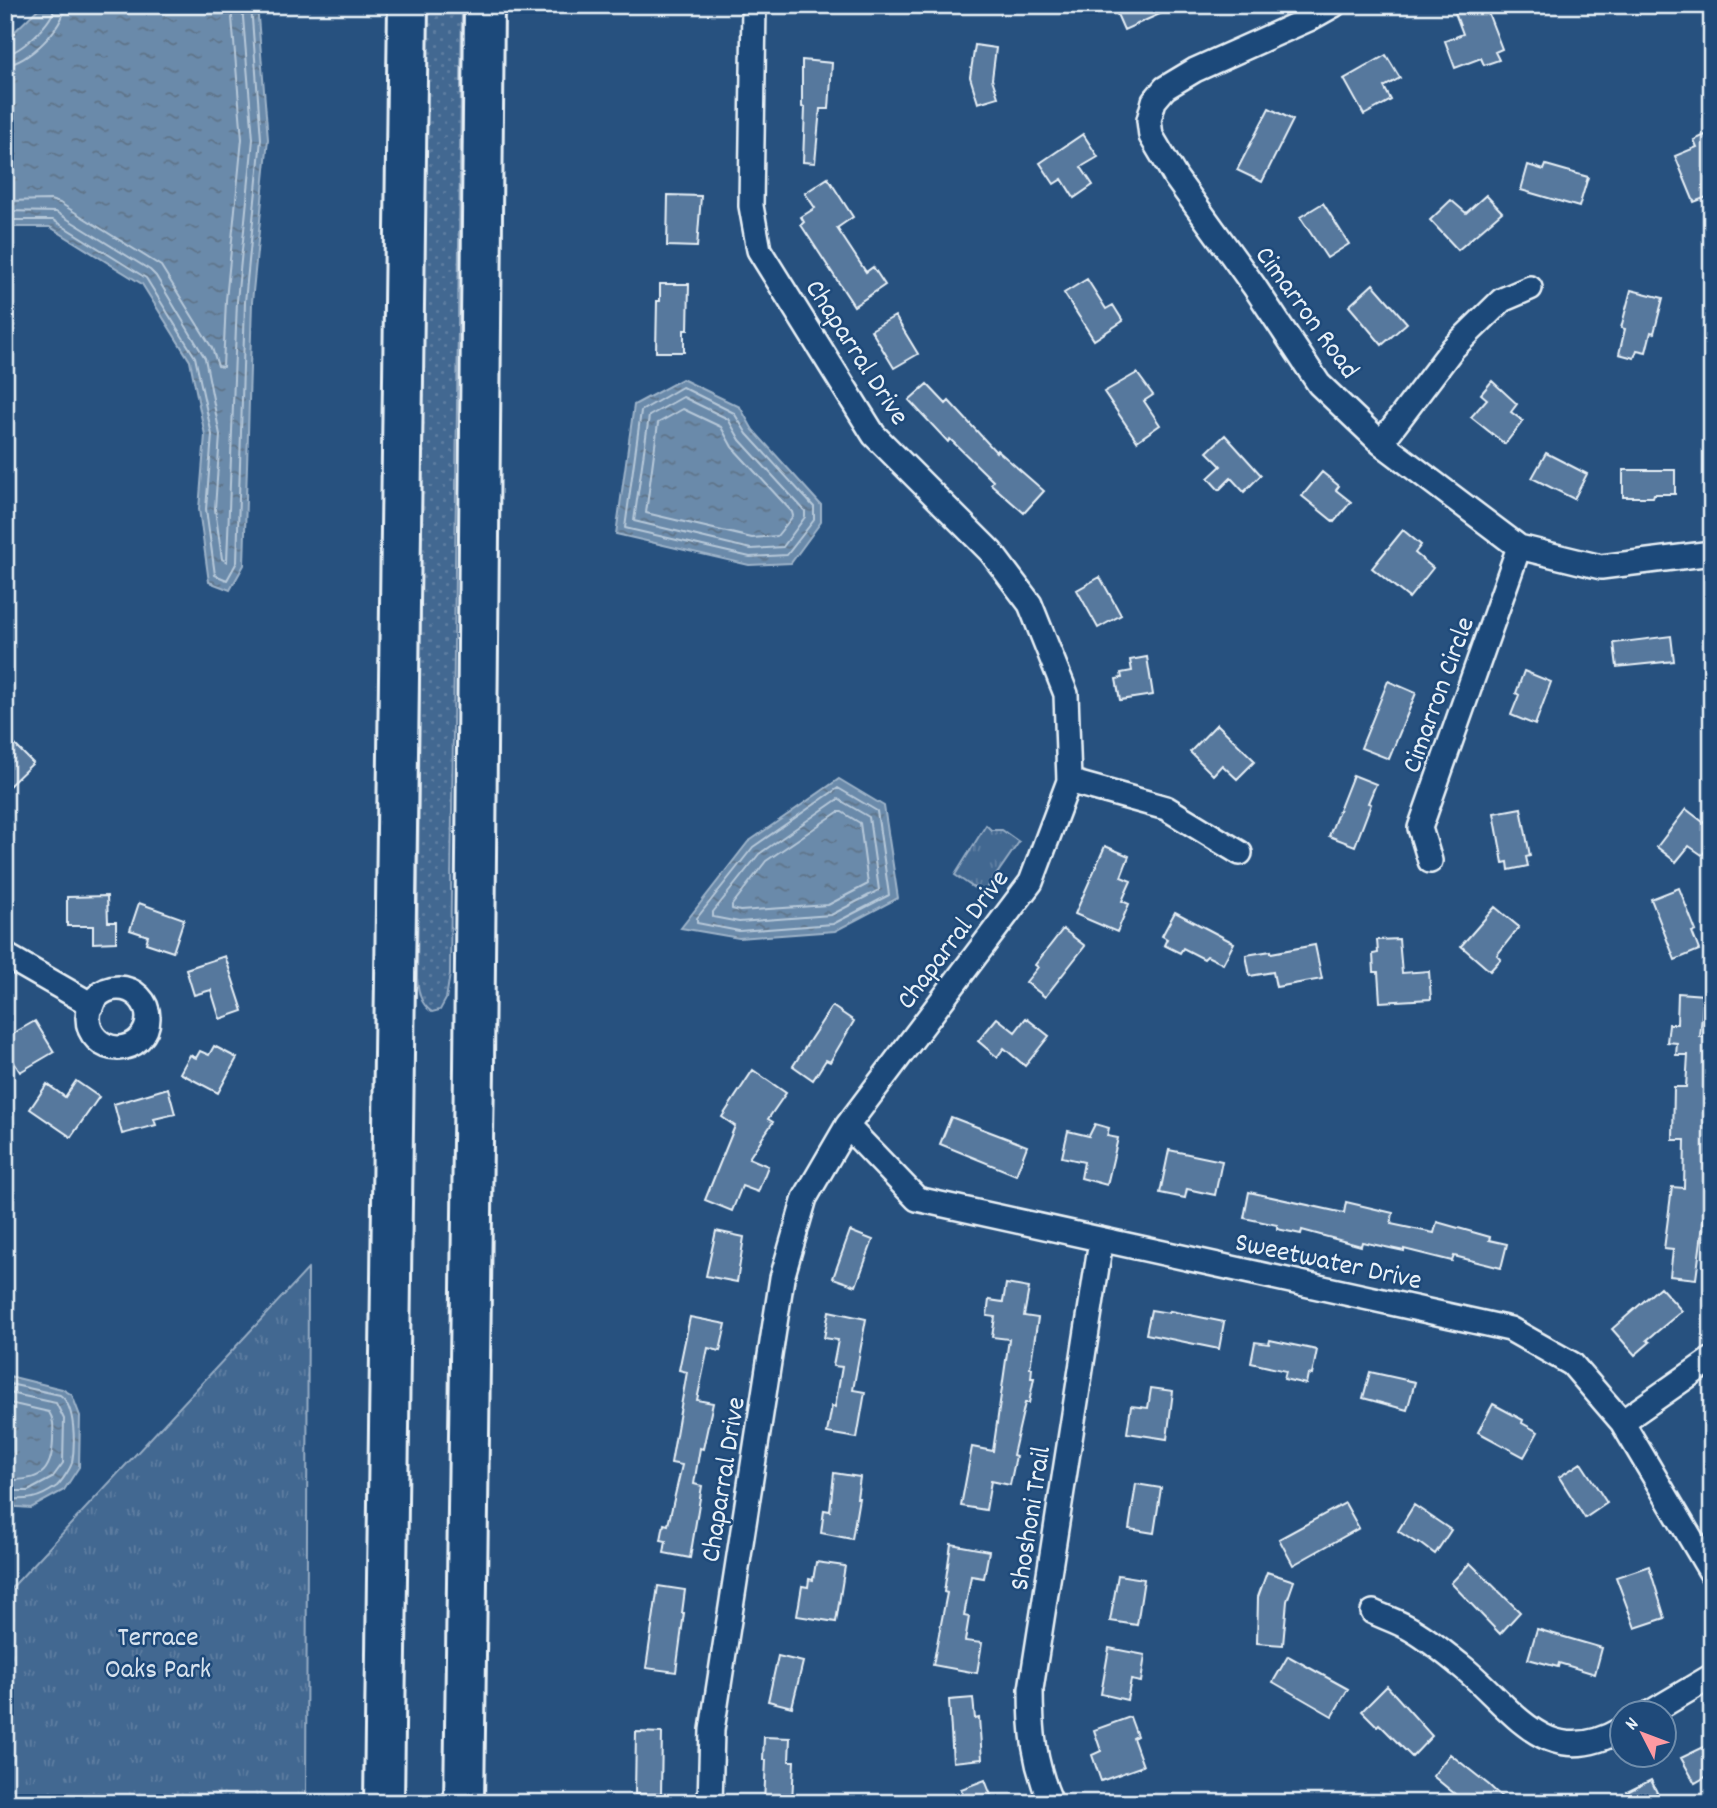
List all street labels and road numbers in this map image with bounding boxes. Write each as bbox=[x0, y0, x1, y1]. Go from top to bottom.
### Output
street label: Cimarron Road bbox=[1243, 239, 1367, 389]
street label: Chaparral Drive bbox=[793, 273, 917, 435]
street label: Cimarron Circle bbox=[1394, 612, 1487, 779]
street label: Chaparral Drive bbox=[889, 862, 1021, 1020]
street label: Sweetwater Drive bbox=[1231, 1225, 1425, 1303]
street label: Chaparral Drive bbox=[693, 1394, 759, 1565]
street label: Shoshoni Trail bbox=[1002, 1443, 1064, 1594]

